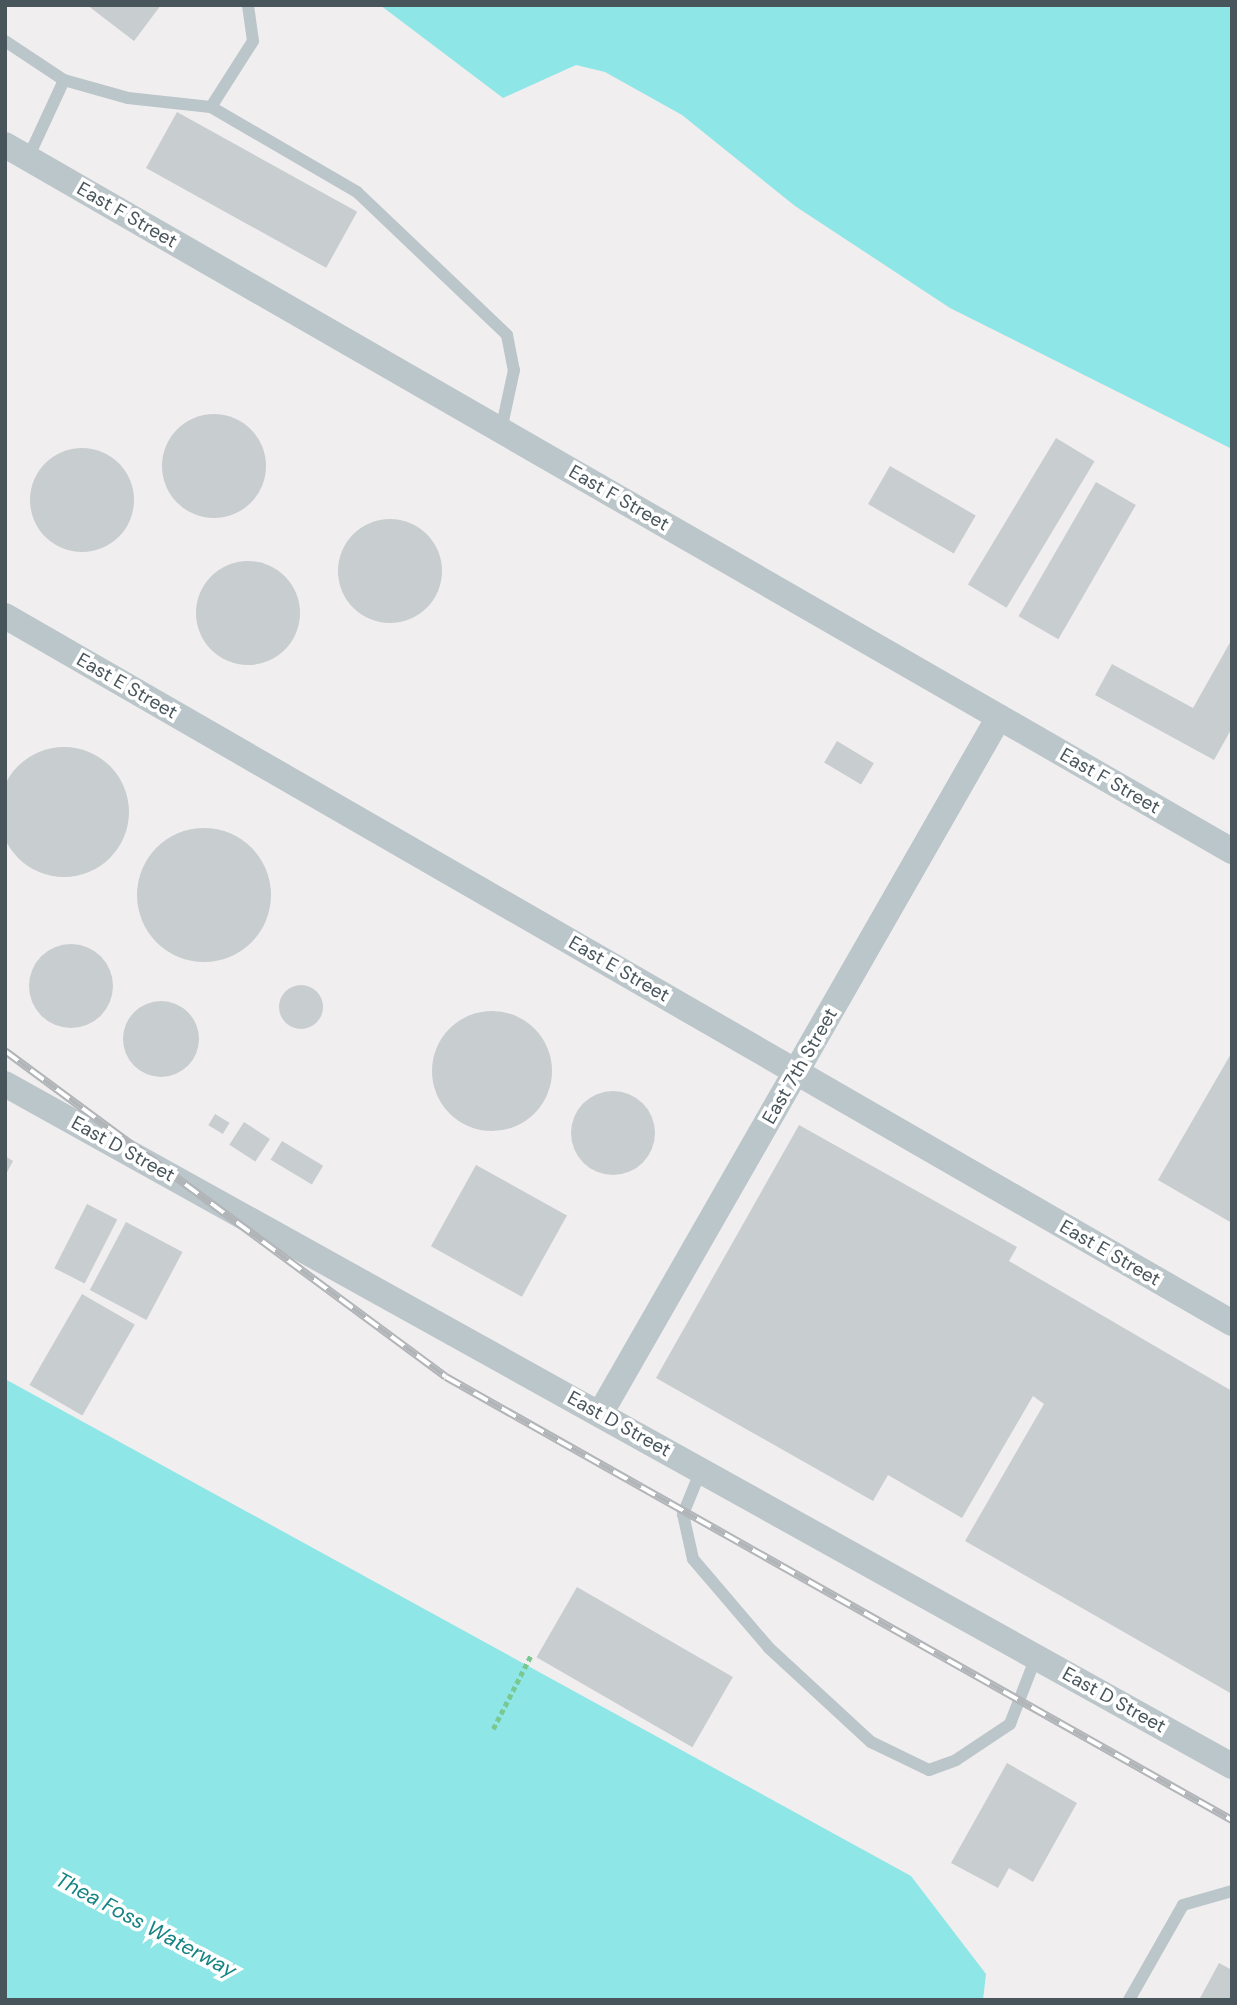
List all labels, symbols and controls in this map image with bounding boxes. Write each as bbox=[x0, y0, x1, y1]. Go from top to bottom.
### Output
street label: East F Street bbox=[73, 177, 181, 253]
street label: East F Street bbox=[565, 460, 673, 536]
street label: East E Street bbox=[73, 648, 181, 724]
street label: East F Street bbox=[1056, 743, 1164, 819]
street label: East E Street bbox=[565, 931, 673, 1007]
street label: East 7th Street bbox=[758, 1004, 842, 1128]
street label: East D Street bbox=[67, 1111, 179, 1187]
street label: East E Street bbox=[1056, 1215, 1164, 1291]
street label: East D Street bbox=[563, 1386, 675, 1462]
street label: East D Street bbox=[1058, 1662, 1170, 1738]
water label: Thea Foss Waterway bbox=[51, 1867, 241, 1983]

